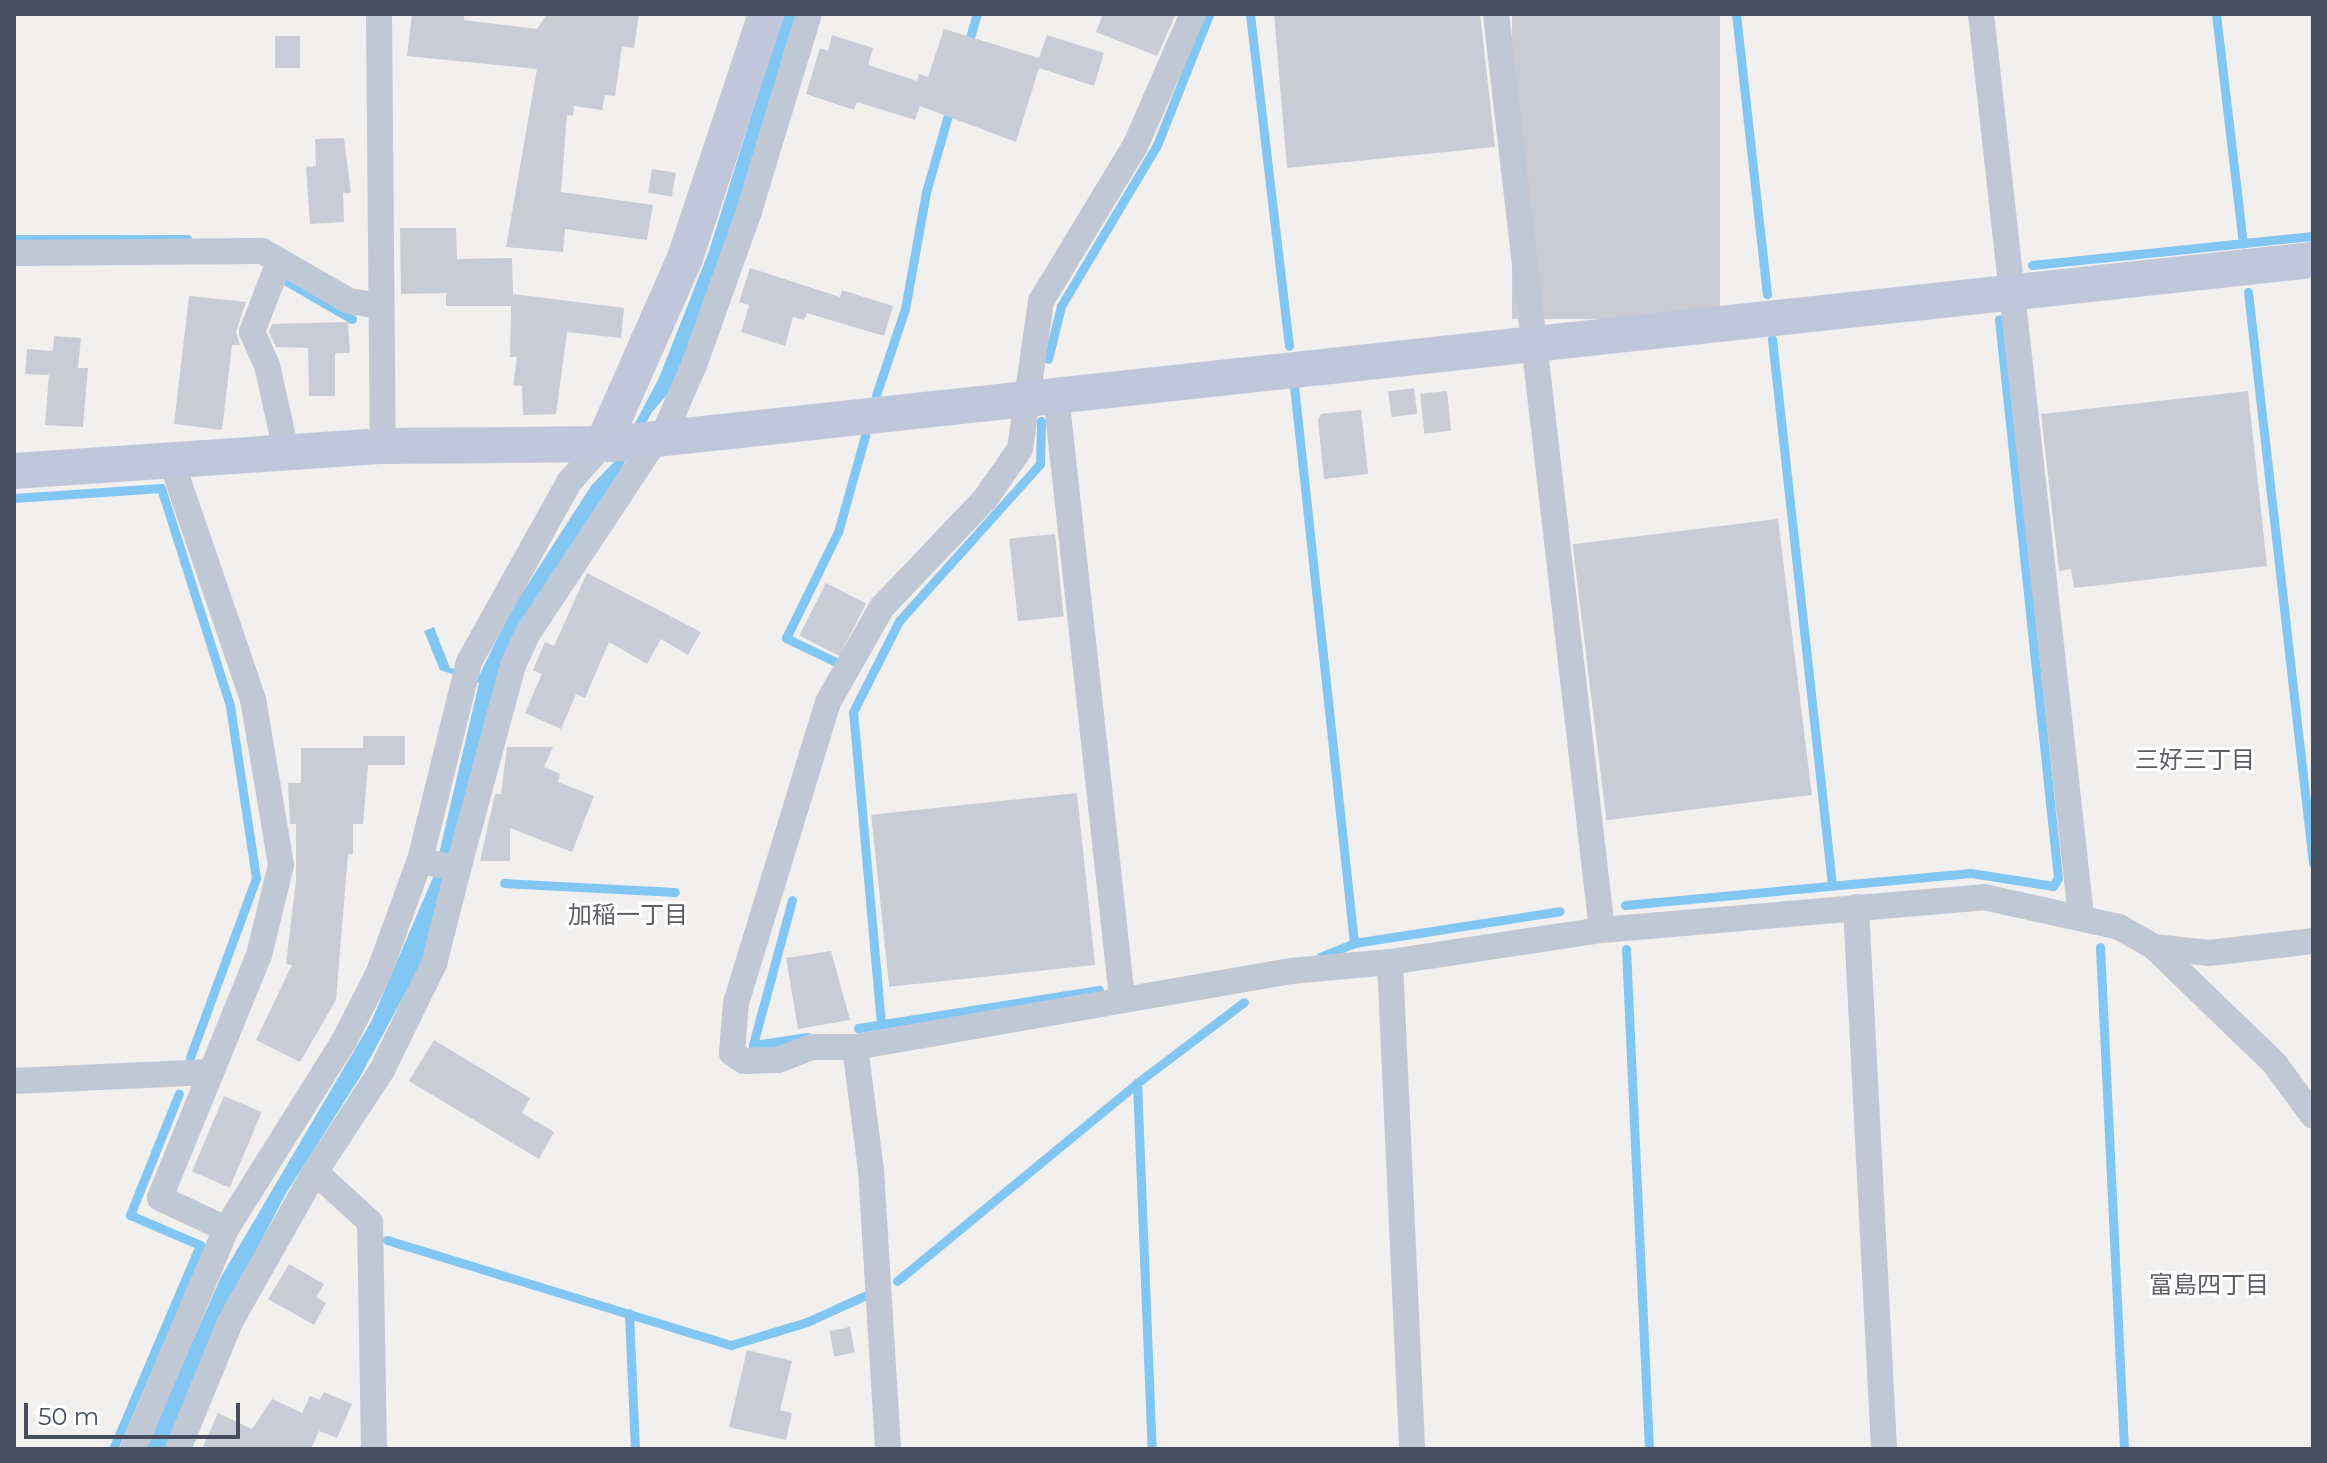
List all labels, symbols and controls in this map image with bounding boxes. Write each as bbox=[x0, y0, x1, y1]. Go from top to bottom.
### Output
district label: 三好三丁目 bbox=[2135, 746, 2255, 774]
district label: 加稲一丁目 bbox=[568, 901, 688, 929]
district label: 富島四丁目 bbox=[2149, 1271, 2269, 1299]
scale bar bbox=[28, 1387, 244, 1437]
text: 50 m bbox=[38, 1402, 99, 1431]

